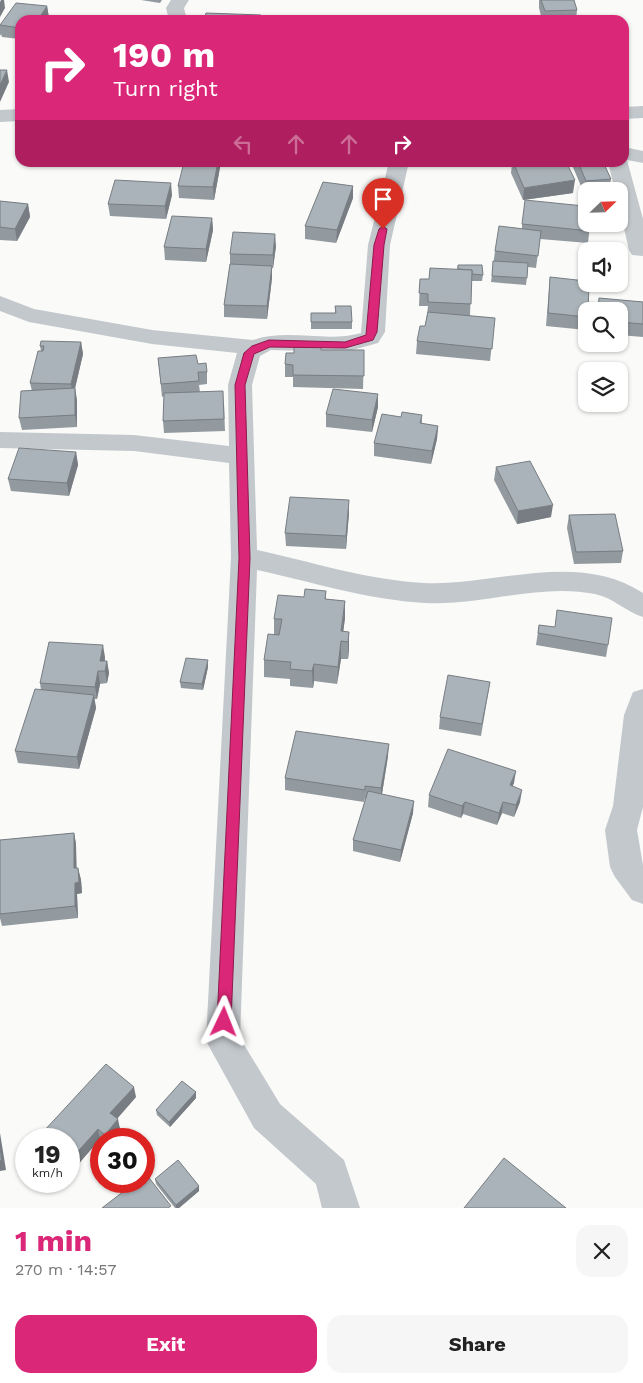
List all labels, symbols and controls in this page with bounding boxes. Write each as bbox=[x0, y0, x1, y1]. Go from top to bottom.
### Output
text: 190 m bbox=[113, 34, 215, 76]
icon: right bbox=[30, 35, 95, 100]
text: Turn right bbox=[113, 76, 218, 101]
icon: left bbox=[229, 130, 257, 158]
icon: ahead bbox=[282, 130, 310, 158]
icon: ahead bbox=[335, 130, 363, 158]
icon: right bbox=[388, 130, 416, 158]
pin bbox=[362, 178, 404, 229]
north arrow bbox=[578, 182, 628, 232]
map controls bbox=[578, 182, 628, 412]
icon: arrive bbox=[369, 185, 397, 213]
button: sound bbox=[578, 242, 628, 292]
button: search bbox=[578, 302, 628, 352]
button: layers bbox=[578, 362, 628, 412]
position arrow bbox=[197, 995, 249, 1047]
speed limit sign: 30 bbox=[90, 1128, 155, 1193]
text: 19 bbox=[34, 1140, 61, 1169]
text: km/h bbox=[32, 1166, 63, 1180]
text: 1 min bbox=[15, 1223, 92, 1258]
button: close bbox=[576, 1225, 628, 1277]
text: 270 m · 14:57 bbox=[15, 1260, 117, 1279]
button: Exit bbox=[15, 1315, 317, 1373]
button: Share bbox=[327, 1315, 628, 1373]

